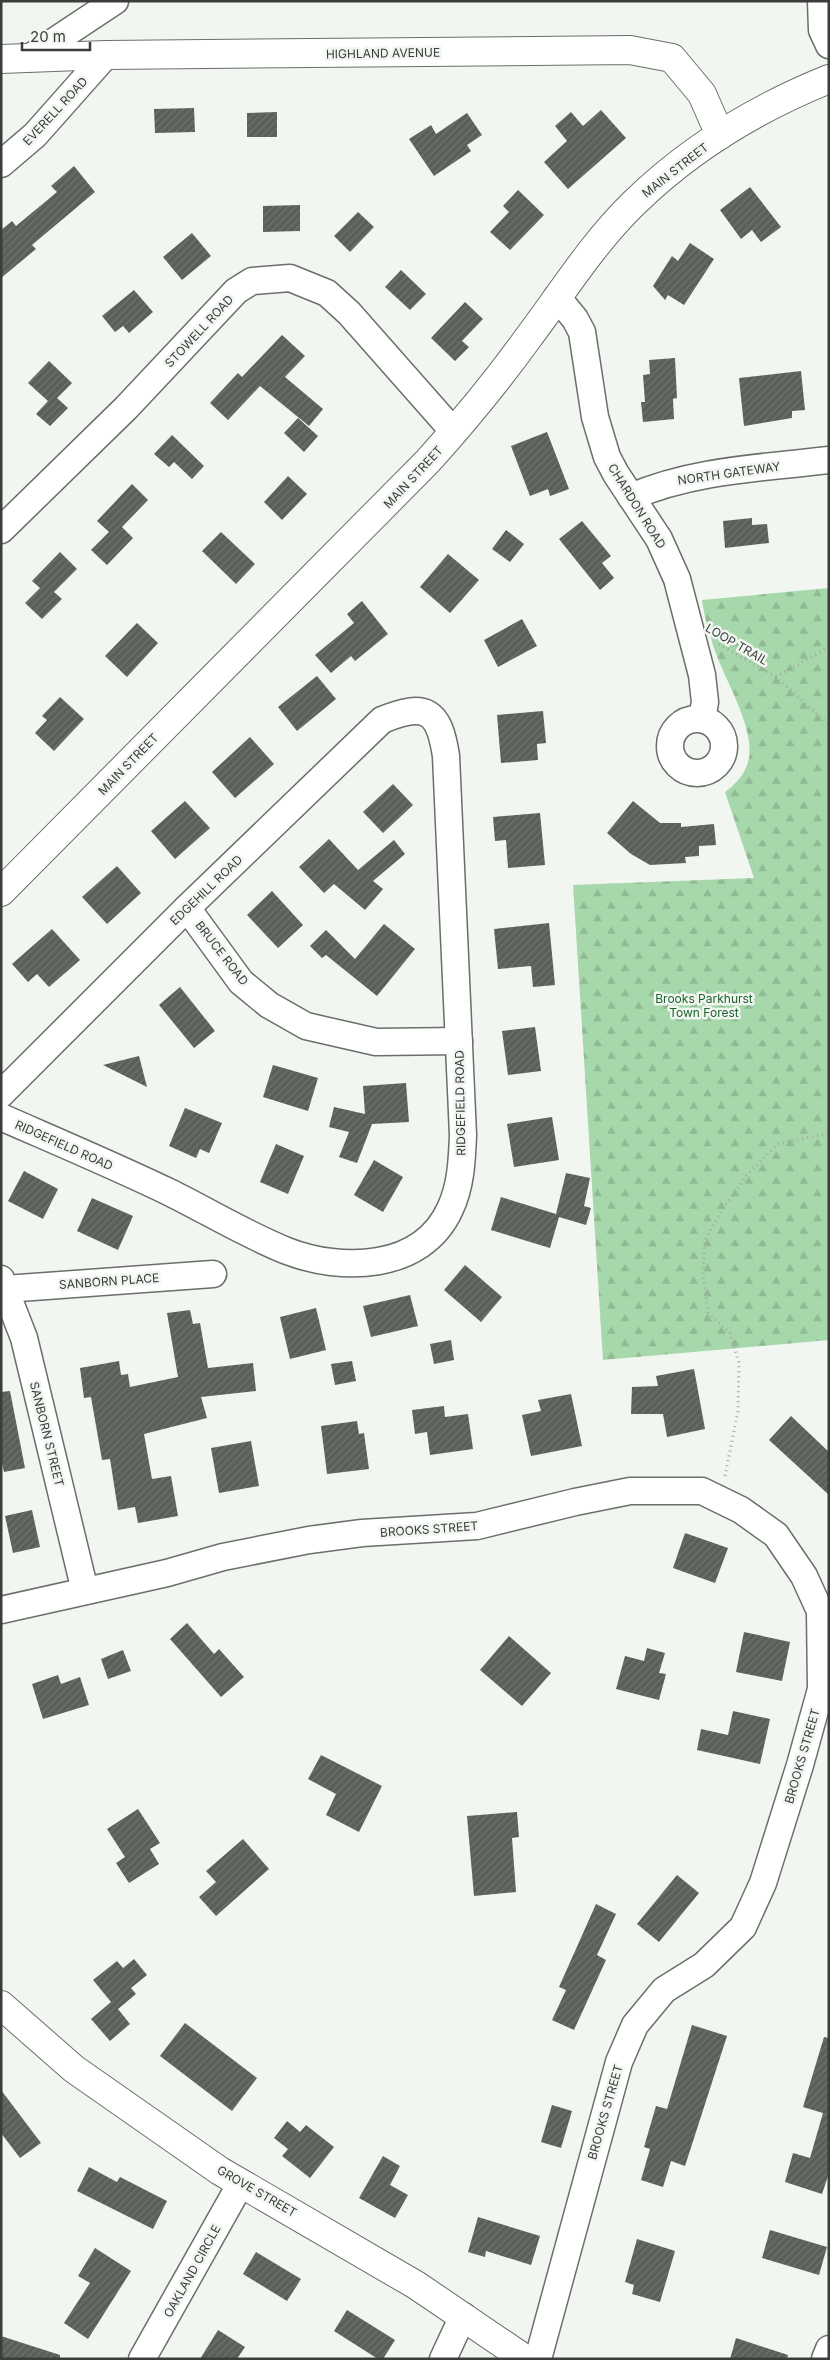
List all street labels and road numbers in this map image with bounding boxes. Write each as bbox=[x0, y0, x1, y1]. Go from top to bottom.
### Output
street label: HIGHLAND AVENUE bbox=[326, 45, 440, 61]
street label: EVERELL ROAD bbox=[20, 74, 90, 148]
street label: MAIN STREET bbox=[639, 139, 711, 201]
street label: STOWELL ROAD bbox=[162, 292, 236, 370]
street label: MAIN STREET bbox=[380, 442, 446, 511]
street label: NORTH GATEWAY bbox=[677, 458, 781, 488]
street label: CHARDON ROAD bbox=[605, 461, 669, 551]
street label: LOOP TRAIL bbox=[703, 620, 771, 668]
street label: MAIN STREET bbox=[95, 730, 161, 798]
street label: EDGEHILL ROAD bbox=[167, 852, 245, 928]
street label: BRUCE ROAD bbox=[192, 918, 252, 988]
street label: RIDGEFIELD ROAD bbox=[452, 1050, 468, 1156]
street label: RIDGEFIELD ROAD bbox=[13, 1117, 115, 1173]
street label: SANBORN PLACE bbox=[58, 1270, 160, 1292]
street label: SANBORN STREET bbox=[27, 1380, 67, 1488]
street label: BROOKS STREET bbox=[379, 1518, 479, 1540]
street label: BROOKS STREET bbox=[781, 1706, 823, 1805]
street label: BROOKS STREET bbox=[584, 2062, 626, 2161]
street label: GROVE STREET bbox=[214, 2162, 300, 2220]
street label: OAKLAND CIRCLE bbox=[160, 2222, 224, 2320]

